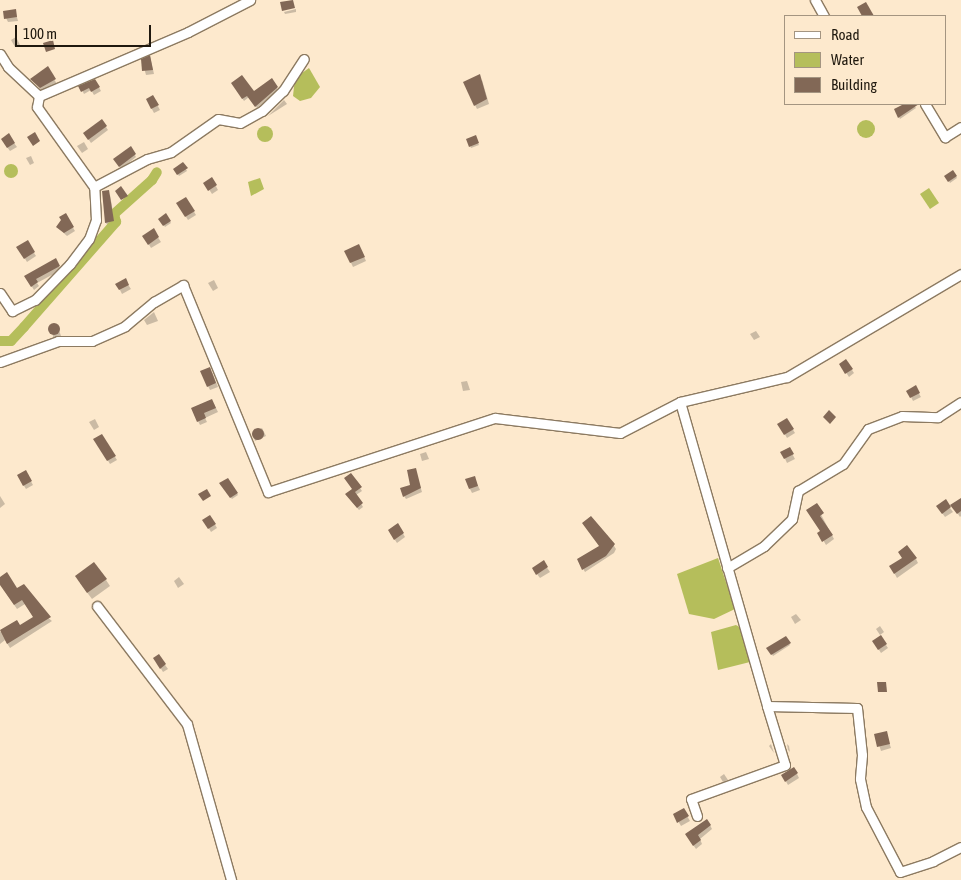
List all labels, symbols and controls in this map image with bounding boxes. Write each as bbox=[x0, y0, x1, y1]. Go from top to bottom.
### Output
scale bar bbox=[18, 15, 154, 47]
legend bbox=[784, 15, 946, 105]
text: 100 m bbox=[23, 25, 57, 42]
text: Road bbox=[831, 26, 860, 43]
text: Water bbox=[831, 51, 864, 68]
text: Building bbox=[831, 76, 877, 93]

